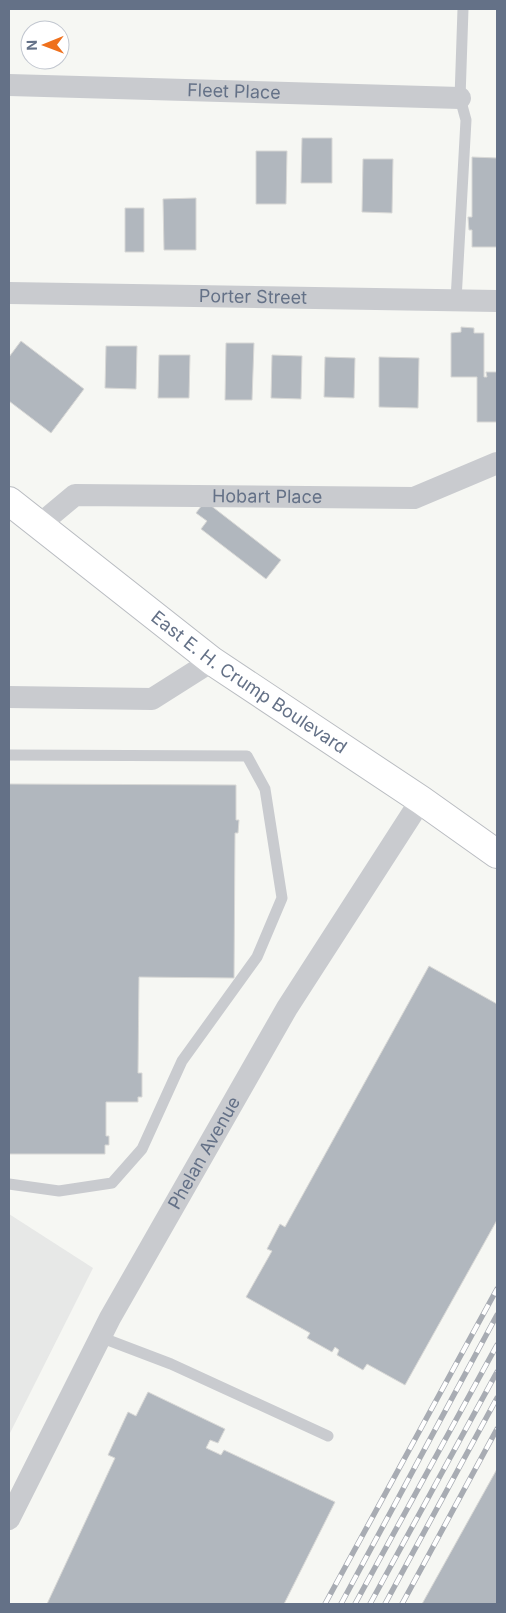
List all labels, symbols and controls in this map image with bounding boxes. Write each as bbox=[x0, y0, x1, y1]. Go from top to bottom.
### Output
north arrow bbox=[20, 20, 70, 70]
text: N bbox=[23, 40, 40, 51]
street label: Fleet Place bbox=[187, 79, 281, 103]
street label: Porter Street bbox=[199, 285, 307, 308]
street label: Hobart Place bbox=[212, 485, 322, 507]
street label: East E. H. Crump Boulevard bbox=[147, 606, 351, 758]
street label: Phelan Avenue bbox=[163, 1093, 244, 1213]

